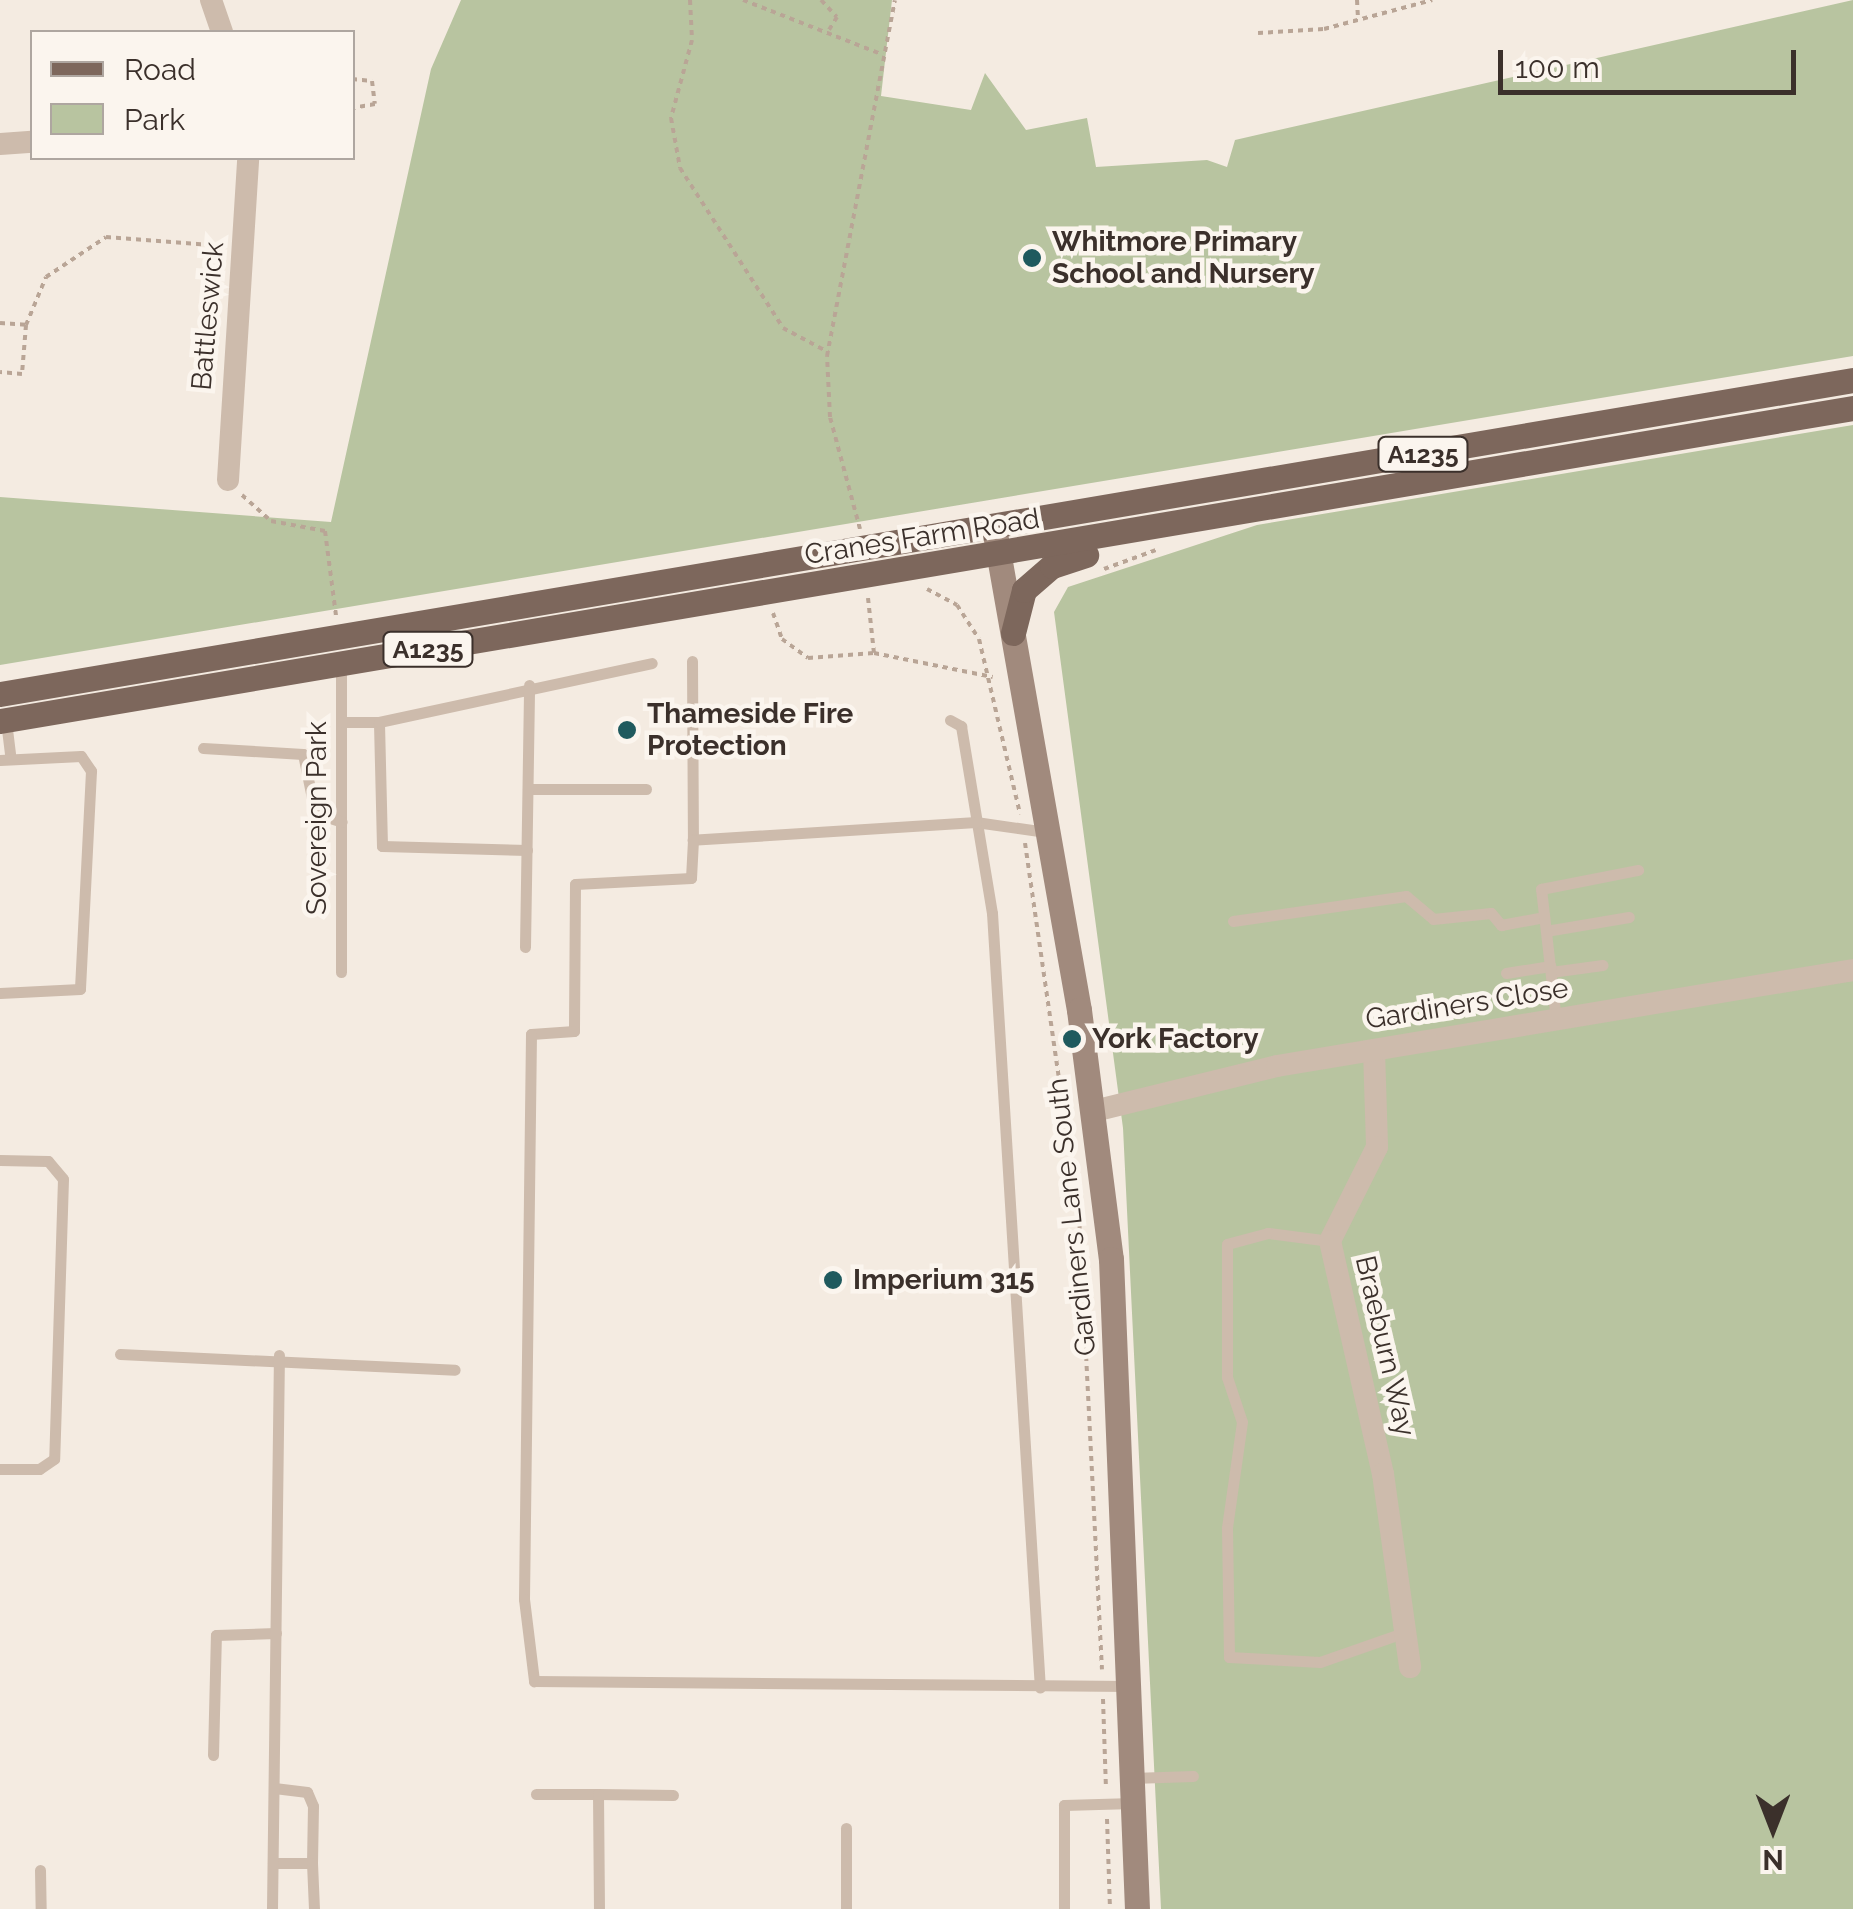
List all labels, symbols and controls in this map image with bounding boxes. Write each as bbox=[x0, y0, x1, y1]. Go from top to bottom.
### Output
legend bbox=[30, 30, 355, 160]
scale bar bbox=[1503, 30, 1800, 92]
text: 100 m bbox=[1515, 50, 1600, 85]
text: Road bbox=[124, 52, 196, 87]
text: Park bbox=[124, 102, 185, 137]
place label: Whitmore Primary School and Nursery bbox=[1052, 225, 1316, 291]
street label: Battleswick bbox=[185, 240, 231, 392]
marker: Whitmore Primary School and Nursery bbox=[1021, 247, 1043, 269]
road number: A1235 bbox=[1376, 434, 1470, 474]
street label: Cranes Farm Road bbox=[802, 502, 1042, 572]
road number: A1235 bbox=[380, 629, 476, 669]
place label: Thameside Fire Protection bbox=[647, 697, 853, 763]
marker: Thameside Fire Protection bbox=[616, 719, 638, 741]
street label: Sovereign Park bbox=[300, 721, 334, 915]
street label: Gardiners Close bbox=[1363, 971, 1571, 1037]
place label: York Factory bbox=[1092, 1022, 1259, 1056]
marker: York Factory bbox=[1061, 1028, 1083, 1050]
street label: Gardiners Lane South bbox=[1041, 1077, 1103, 1357]
street label: Braeburn Way bbox=[1348, 1252, 1422, 1440]
place label: Imperium 315 bbox=[853, 1263, 1035, 1297]
marker: Imperium 315 bbox=[822, 1269, 844, 1291]
north arrow bbox=[1723, 1779, 1823, 1879]
text: N bbox=[1762, 1843, 1784, 1876]

